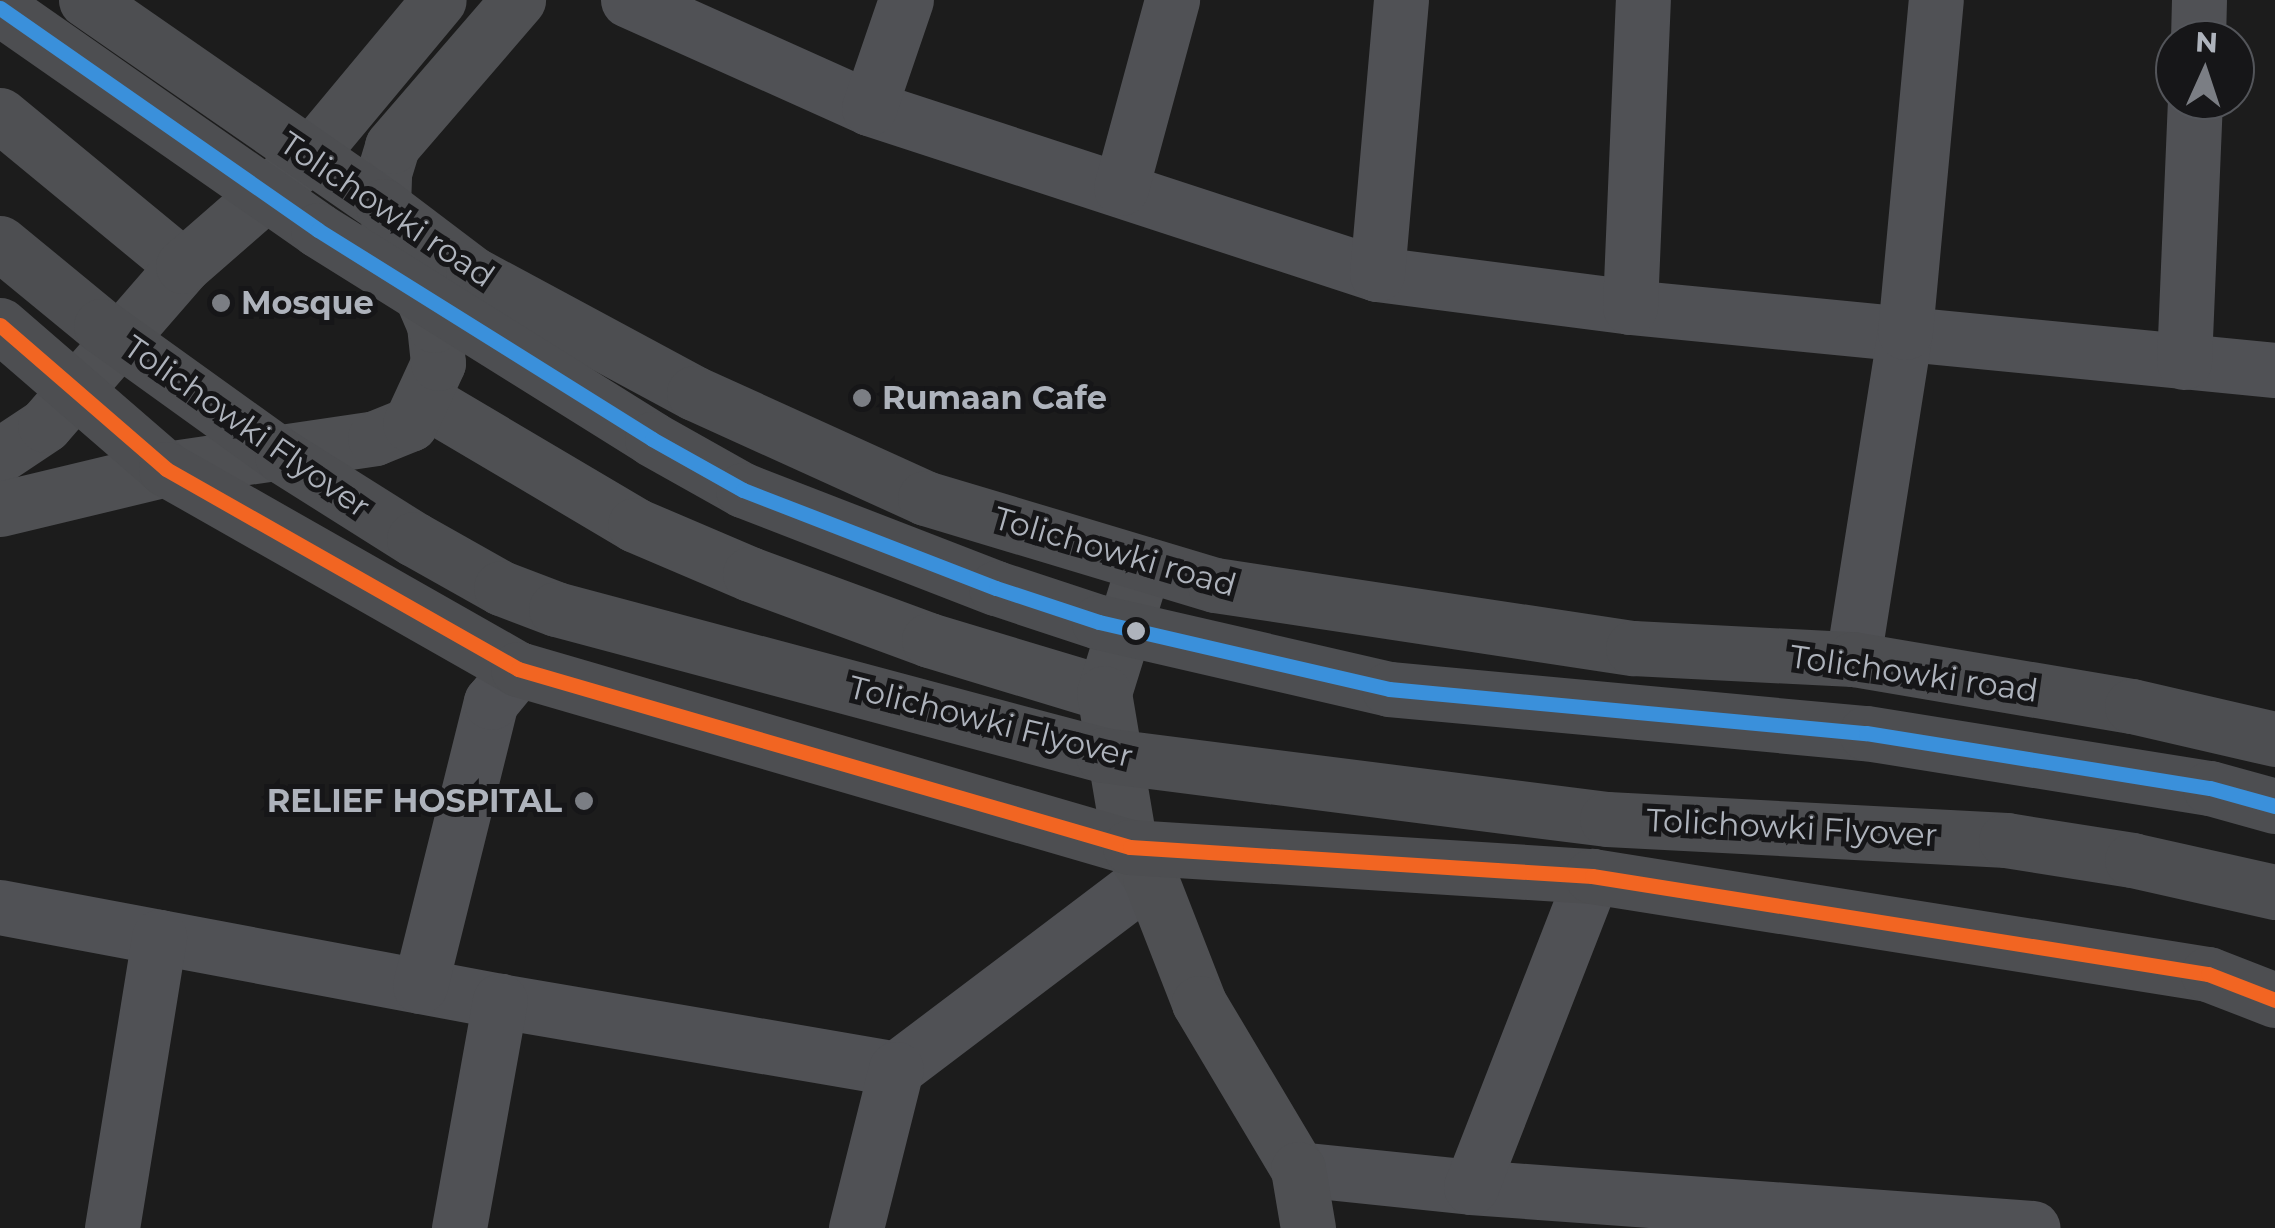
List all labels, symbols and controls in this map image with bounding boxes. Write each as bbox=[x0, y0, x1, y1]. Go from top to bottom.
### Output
north arrow bbox=[2155, 20, 2255, 120]
text: N bbox=[2194, 24, 2219, 60]
street label: Tolichowki road bbox=[273, 124, 501, 296]
place label: Mosque bbox=[241, 284, 374, 322]
marker: Mosque bbox=[210, 292, 232, 314]
street label: Tolichowki Flyover bbox=[117, 328, 377, 526]
place label: Rumaan Cafe bbox=[882, 379, 1107, 417]
marker: Rumaan Cafe bbox=[851, 387, 873, 409]
street label: Tolichowki road bbox=[990, 499, 1240, 605]
unlabelled marker bbox=[1126, 621, 1146, 641]
street label: Tolichowki road bbox=[1788, 638, 2040, 710]
street label: Tolichowki Flyover bbox=[845, 668, 1137, 776]
place label: RELIEF HOSPITAL bbox=[267, 782, 562, 820]
marker: RELIEF HOSPITAL bbox=[571, 788, 597, 814]
street label: Tolichowki Flyover bbox=[1646, 801, 1938, 855]

